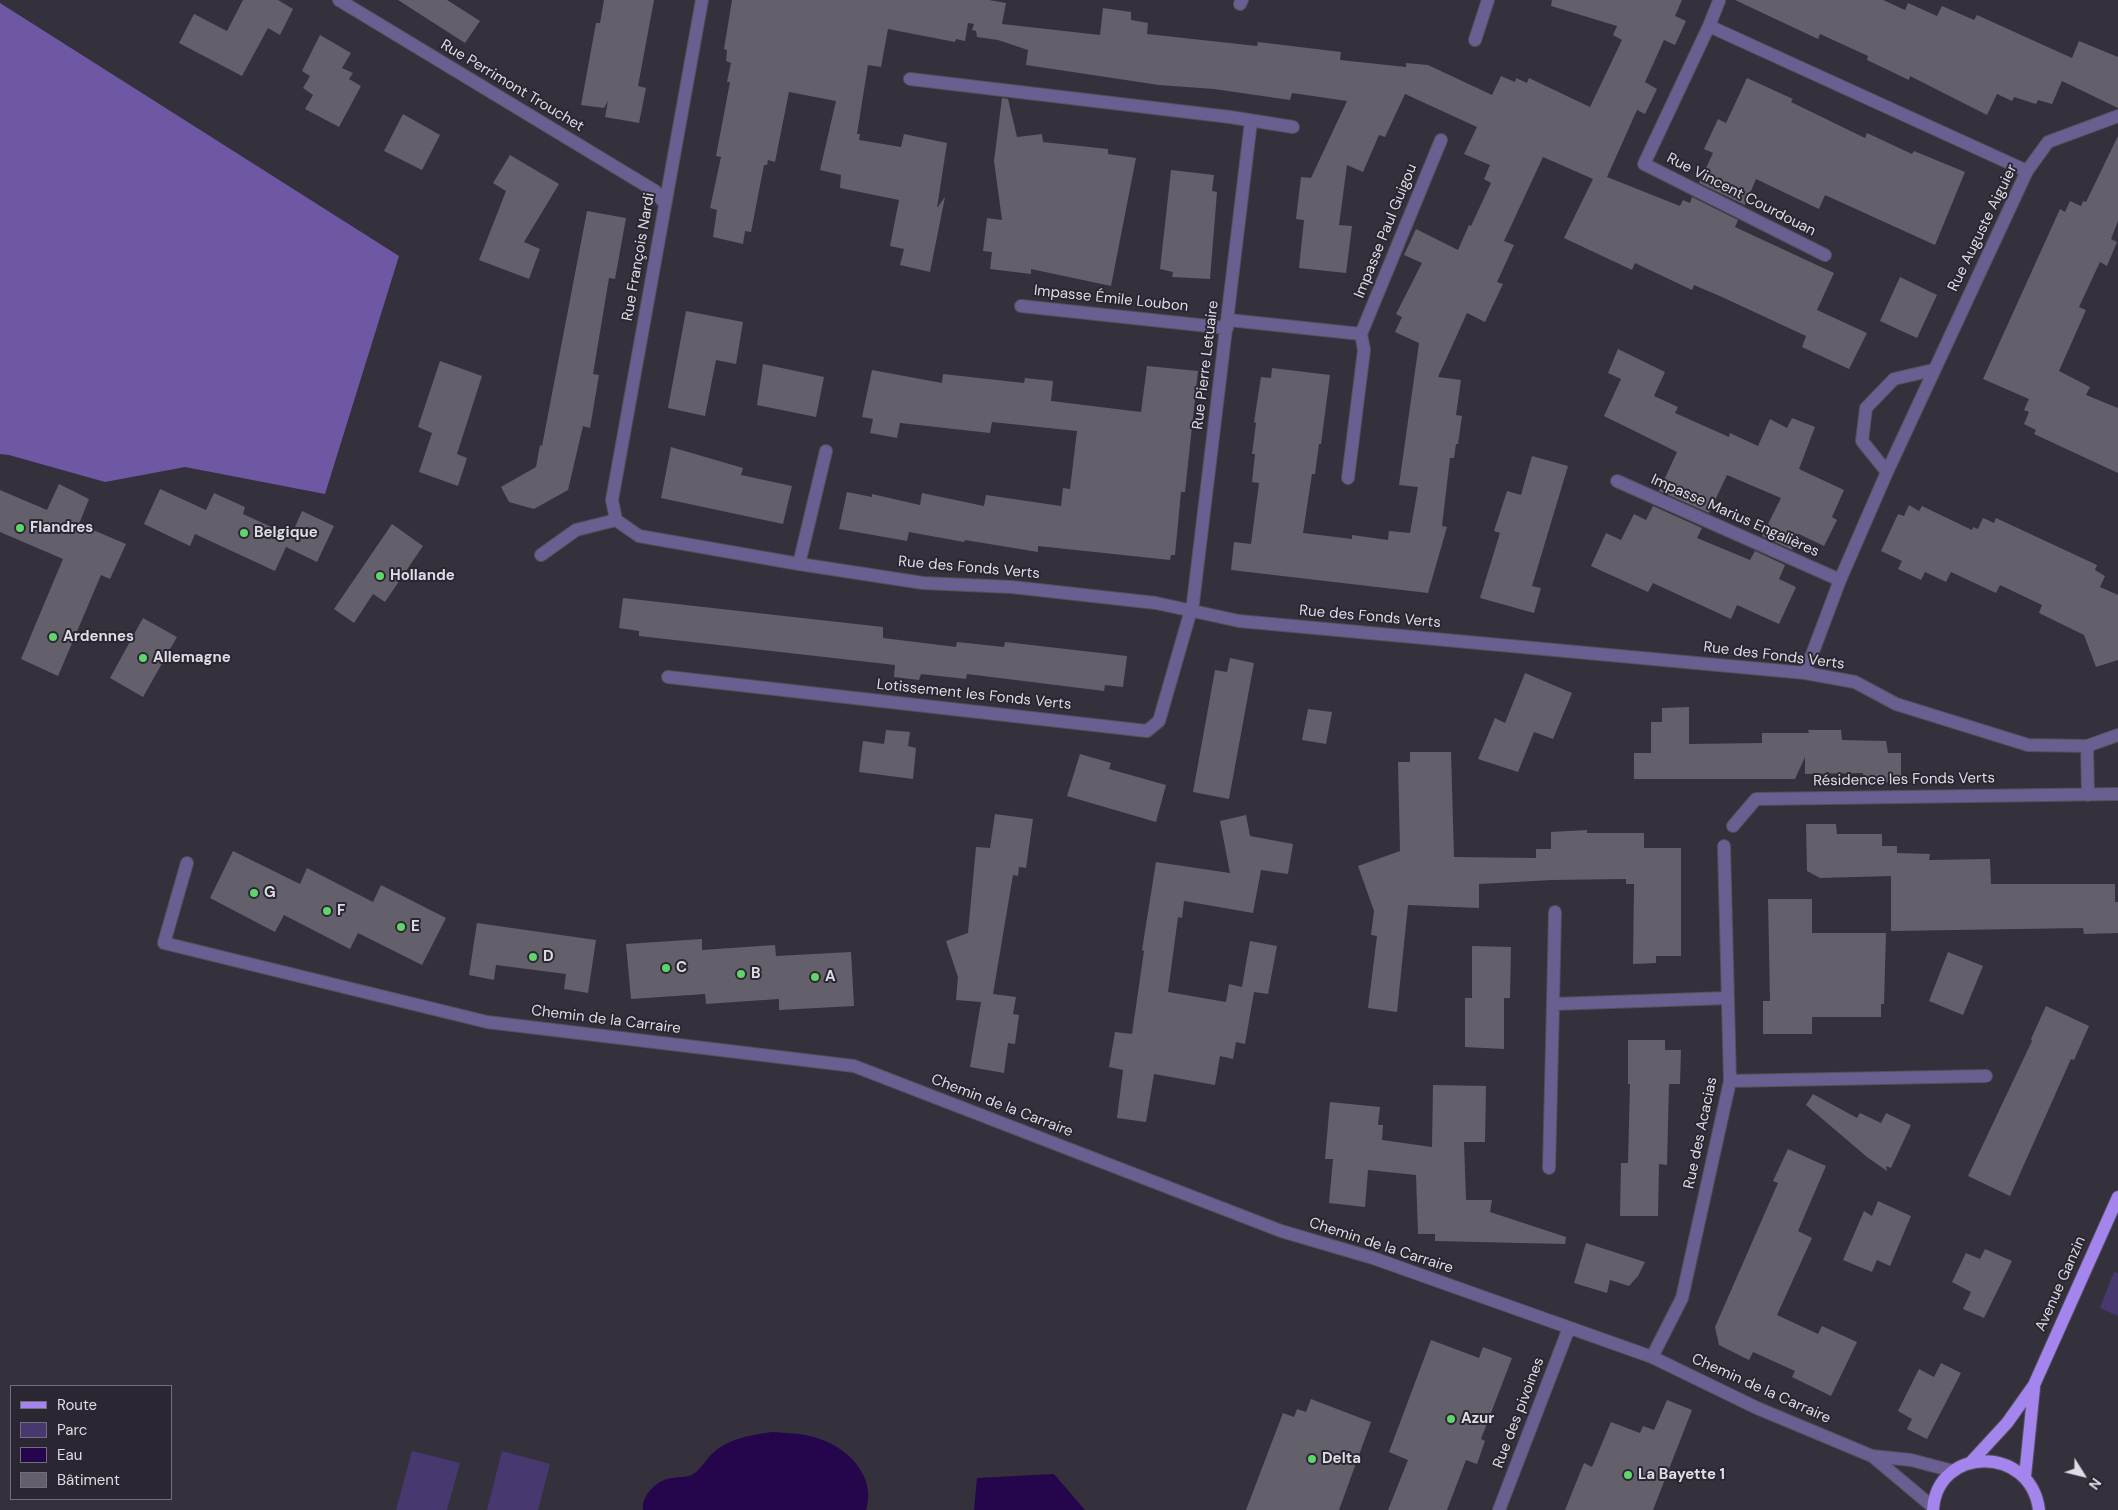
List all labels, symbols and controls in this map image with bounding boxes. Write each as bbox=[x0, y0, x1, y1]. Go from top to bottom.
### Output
street label: Rue Perrimont Trouchet bbox=[437, 36, 587, 136]
street label: Rue Vincent Courdouan bbox=[1663, 150, 1819, 240]
street label: Impasse Paul Guigou bbox=[1351, 161, 1421, 301]
street label: Rue Auguste Aiguier bbox=[1944, 162, 2022, 294]
street label: Rue François Nardi bbox=[619, 192, 659, 322]
street label: Impasse Émile Loubon bbox=[1033, 282, 1189, 316]
street label: Rue Pierre Letuaire bbox=[1189, 299, 1223, 431]
street label: Impasse Marius Engalières bbox=[1648, 471, 1822, 561]
place label: Flandres bbox=[30, 519, 93, 537]
marker: Flandres bbox=[14, 522, 26, 534]
place label: Belgique bbox=[254, 524, 318, 542]
marker: Belgique bbox=[238, 527, 250, 539]
street label: Rue des Fonds Verts bbox=[897, 553, 1041, 583]
place label: Hollande bbox=[390, 567, 455, 585]
marker: Hollande bbox=[374, 570, 386, 582]
street label: Rue des Fonds Verts bbox=[1298, 602, 1442, 632]
place label: Ardennes bbox=[63, 628, 134, 646]
marker: Ardennes bbox=[47, 631, 59, 643]
street label: Rue des Fonds Verts bbox=[1702, 638, 1846, 674]
place label: Allemagne bbox=[153, 649, 231, 667]
marker: Allemagne bbox=[137, 652, 149, 664]
street label: Lotissement les Fonds Verts bbox=[876, 676, 1072, 714]
street label: Résidence les Fonds Verts bbox=[1813, 769, 1995, 791]
place label: G bbox=[264, 884, 276, 902]
marker: G bbox=[248, 887, 260, 899]
place label: F bbox=[337, 902, 345, 920]
marker: F bbox=[321, 905, 333, 917]
place label: E bbox=[411, 918, 420, 936]
marker: E bbox=[395, 921, 407, 933]
place label: D bbox=[543, 948, 554, 966]
marker: D bbox=[527, 951, 539, 963]
place label: C bbox=[676, 959, 687, 977]
marker: C bbox=[660, 962, 672, 974]
place label: B bbox=[751, 965, 761, 983]
marker: B bbox=[735, 968, 747, 980]
place label: A bbox=[825, 968, 836, 986]
marker: A bbox=[809, 971, 821, 983]
street label: Chemin de la Carraire bbox=[530, 1002, 682, 1038]
street label: Chemin de la Carraire bbox=[929, 1071, 1075, 1141]
street label: Rue des Acacias bbox=[1680, 1076, 1722, 1190]
street label: Chemin de la Carraire bbox=[1307, 1214, 1455, 1278]
street label: Avenue Ganzin bbox=[2032, 1234, 2090, 1334]
street label: Chemin de la Carraire bbox=[1689, 1350, 1833, 1428]
street label: Rue des pivoines bbox=[1490, 1355, 1548, 1471]
legend bbox=[10, 1385, 172, 1500]
text: Route bbox=[57, 1395, 97, 1415]
place label: Azur bbox=[1461, 1410, 1494, 1428]
marker: Azur bbox=[1445, 1413, 1457, 1425]
text: Parc bbox=[57, 1420, 87, 1440]
text: Eau bbox=[57, 1445, 82, 1465]
place label: Delta bbox=[1322, 1450, 1361, 1468]
north arrow bbox=[2058, 1450, 2108, 1500]
marker: Delta bbox=[1306, 1453, 1318, 1465]
place label: La Bayette 1 bbox=[1638, 1466, 1725, 1484]
marker: La Bayette 1 bbox=[1622, 1469, 1634, 1481]
text: Bâtiment bbox=[57, 1470, 120, 1490]
text: N bbox=[2085, 1474, 2105, 1493]

